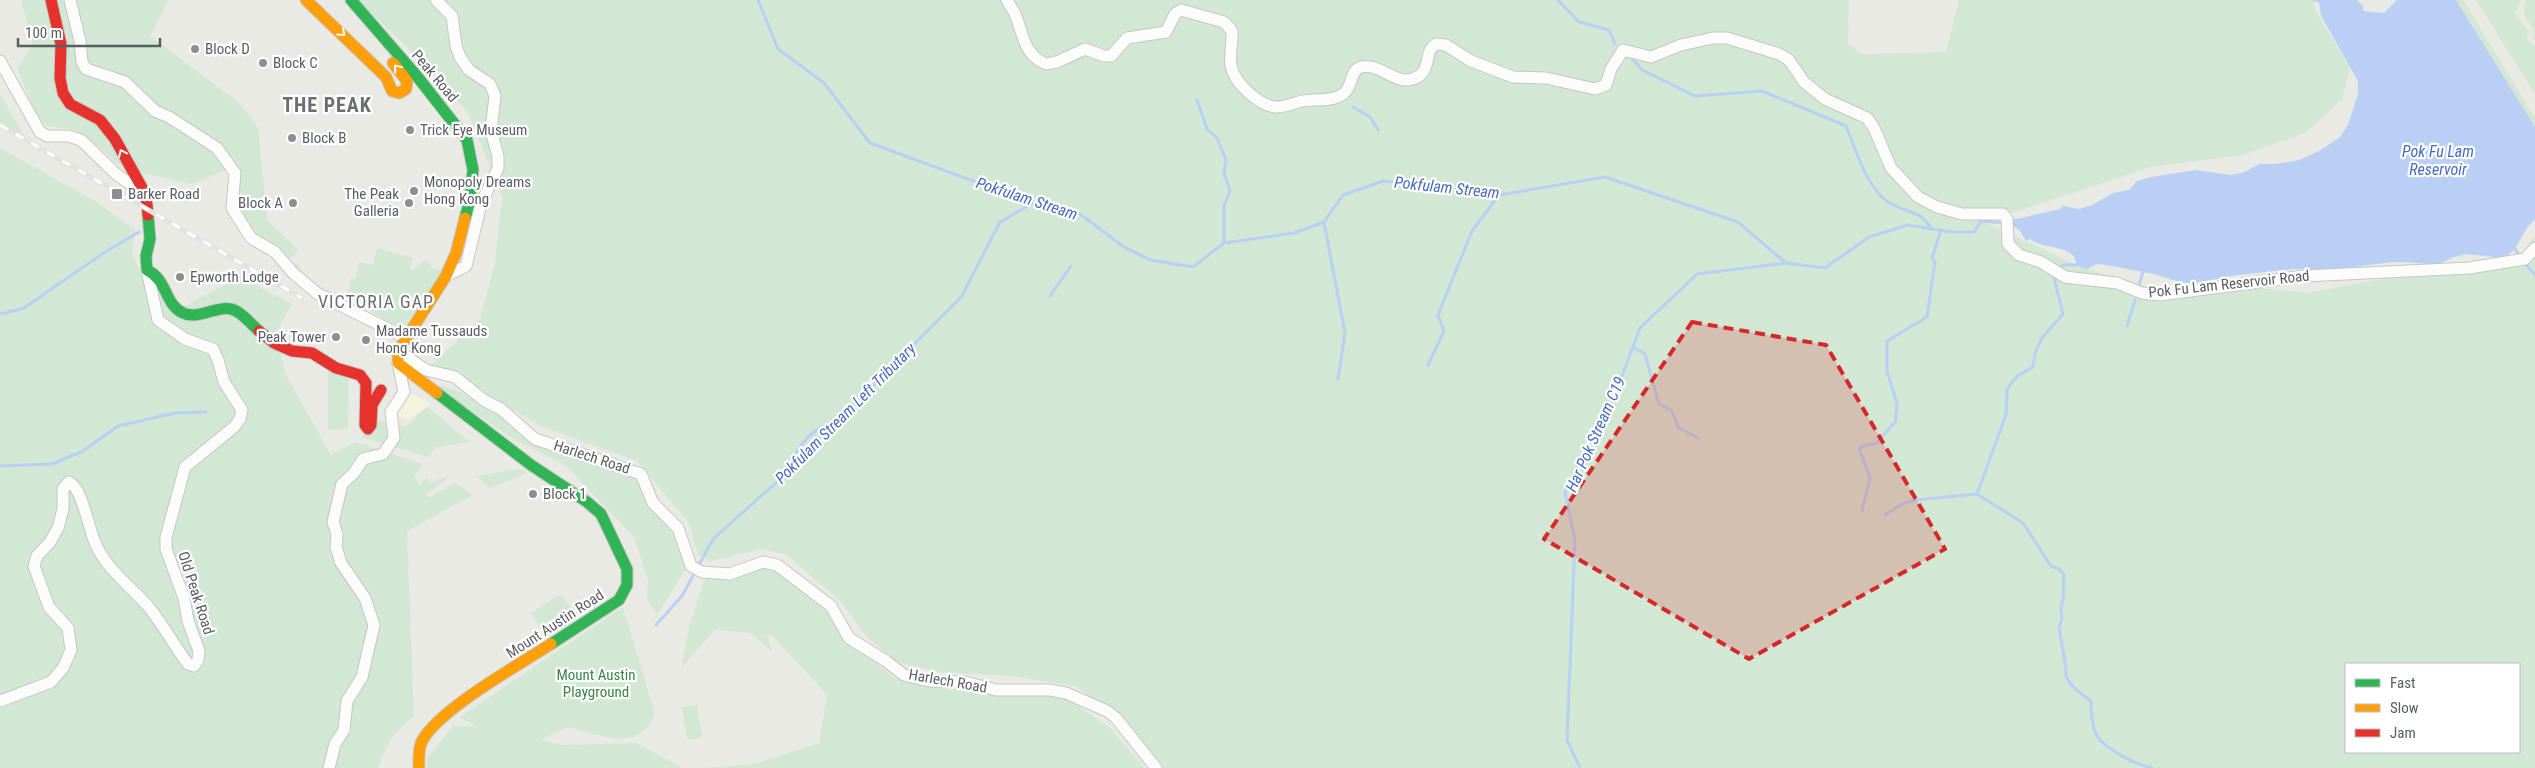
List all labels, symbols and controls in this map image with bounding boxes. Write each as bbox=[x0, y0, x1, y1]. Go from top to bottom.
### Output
scale bar bbox=[18, 15, 160, 47]
text: 100 m bbox=[25, 24, 62, 42]
one-way arrow bbox=[337, 27, 346, 36]
place label: Block D bbox=[205, 40, 250, 58]
marker: Block D bbox=[189, 43, 201, 55]
street label: Peak Road bbox=[408, 46, 462, 106]
place label: Block C bbox=[273, 54, 318, 72]
marker: Block C bbox=[257, 57, 269, 69]
one-way arrow bbox=[394, 65, 402, 74]
district label: THE PEAK bbox=[282, 93, 372, 117]
place label: Trick Eye Museum bbox=[420, 121, 527, 139]
marker: Trick Eye Museum bbox=[404, 124, 416, 136]
place label: Block B bbox=[302, 129, 346, 147]
marker: Block B bbox=[286, 132, 298, 144]
water label: Pok Fu Lam Reservoir bbox=[2402, 142, 2474, 179]
one-way arrow bbox=[117, 149, 128, 158]
place label: Monopoly Dreams Hong Kong bbox=[424, 173, 531, 208]
water label: Pokfulam Stream bbox=[974, 173, 1080, 224]
water label: Pokfulam Stream bbox=[1393, 173, 1500, 202]
place label: Barker Road bbox=[128, 185, 200, 203]
place label: The Peak Galleria bbox=[344, 185, 399, 220]
marker: Monopoly Dreams Hong Kong bbox=[408, 185, 420, 197]
marker: Barker Road bbox=[110, 187, 124, 201]
place label: Block A bbox=[238, 194, 283, 212]
marker: Block A bbox=[287, 197, 299, 209]
marker: The Peak Galleria bbox=[403, 197, 415, 209]
street label: Pok Fu Lam Reservoir Road bbox=[2148, 267, 2310, 301]
place label: Epworth Lodge bbox=[190, 268, 279, 286]
marker: Epworth Lodge bbox=[174, 271, 186, 283]
district label: VICTORIA GAP bbox=[318, 291, 434, 312]
place label: Madame Tussauds Hong Kong bbox=[376, 322, 488, 357]
place label: Peak Tower bbox=[258, 328, 326, 346]
marker: Peak Tower bbox=[330, 331, 342, 343]
marker: Madame Tussauds Hong Kong bbox=[360, 334, 372, 346]
water label: Pokfulam Stream Left Tributary bbox=[771, 339, 920, 488]
water label: Har Pok Stream C19 bbox=[1562, 374, 1629, 495]
street label: Harlech Road bbox=[552, 436, 632, 478]
place label: Block 1 bbox=[543, 485, 587, 503]
marker: Block 1 bbox=[527, 488, 539, 500]
street label: Old Peak Road bbox=[174, 549, 218, 637]
street label: Mount Austin Road bbox=[503, 586, 607, 662]
legend bbox=[2345, 663, 2520, 753]
street label: Harlech Road bbox=[907, 665, 989, 697]
park label: Mount Austin Playground bbox=[556, 666, 636, 701]
text: Fast bbox=[2390, 674, 2415, 692]
text: Slow bbox=[2390, 699, 2419, 717]
text: Jam bbox=[2390, 724, 2416, 742]

